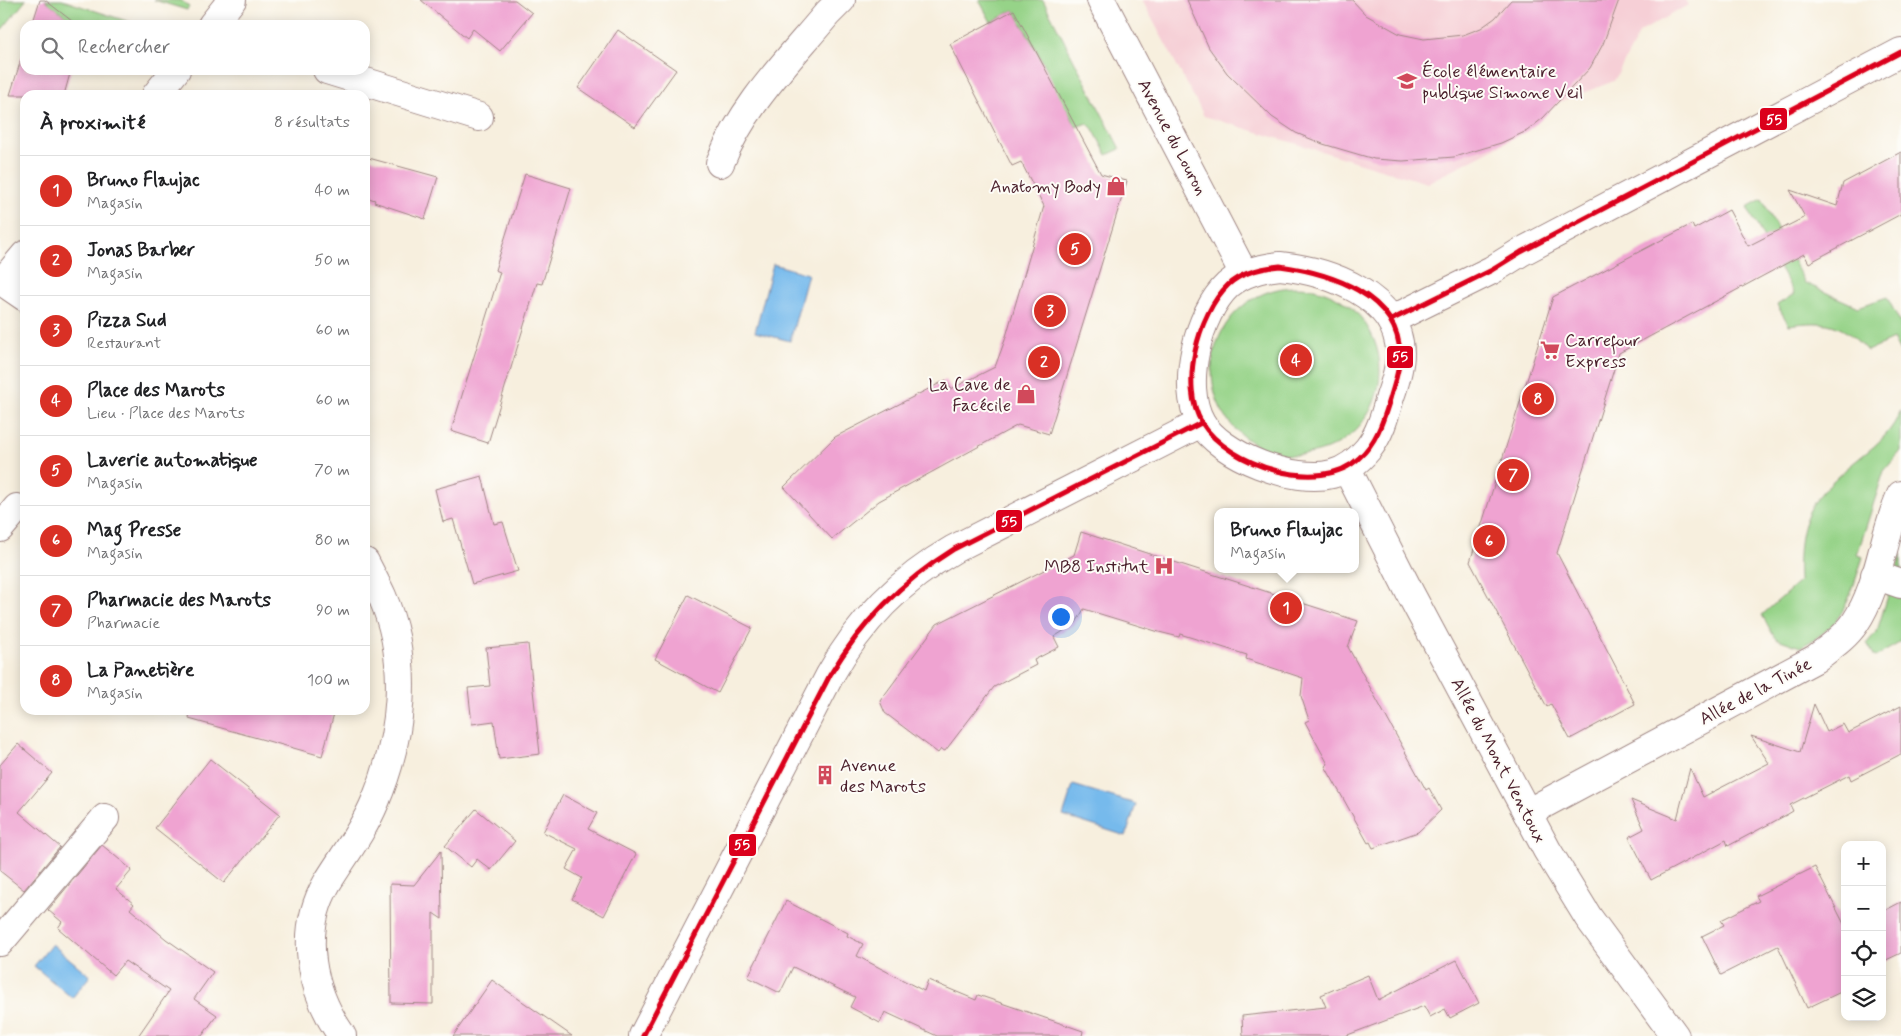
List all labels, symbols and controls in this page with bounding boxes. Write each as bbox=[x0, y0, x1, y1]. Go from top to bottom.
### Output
search box bbox=[20, 20, 370, 75]
icon: search bbox=[38, 34, 66, 62]
text: Rechercher bbox=[78, 35, 170, 60]
place label: École élémentaire publique Simone Veil bbox=[1422, 60, 1583, 105]
school or university icon: École élémentaire publique Simone Veil bbox=[1396, 70, 1418, 92]
street label: Avenue du Louron bbox=[1131, 75, 1213, 200]
line badge: 55 bbox=[1759, 107, 1788, 131]
text: À proximité bbox=[40, 109, 146, 137]
text: 55 bbox=[1766, 111, 1782, 129]
text: 8 résultats bbox=[274, 112, 350, 133]
text: Bruno Flaujac bbox=[87, 168, 200, 193]
place label: Anatomy Body bbox=[990, 175, 1101, 199]
shop icon: Anatomy Body bbox=[1105, 175, 1127, 197]
text: 1 bbox=[52, 180, 60, 201]
text: 40 m bbox=[314, 180, 350, 201]
text: Magasin bbox=[87, 193, 143, 214]
pin: 5 bbox=[1059, 230, 1091, 268]
text: Jonas Barber bbox=[87, 238, 195, 263]
text: 2 bbox=[52, 250, 60, 271]
text: 50 m bbox=[314, 250, 350, 271]
text: Magasin bbox=[87, 263, 143, 284]
pin: 3 bbox=[1034, 292, 1066, 330]
text: Pizza Sud bbox=[87, 308, 167, 333]
text: 3 bbox=[52, 320, 60, 341]
text: 60 m bbox=[316, 320, 350, 341]
place label: Carrefour Express bbox=[1565, 329, 1641, 374]
text: Restaurant bbox=[87, 333, 161, 354]
supermarket icon: Carrefour Express bbox=[1539, 339, 1561, 361]
pin: 4 bbox=[1280, 341, 1312, 379]
pin: 2 bbox=[1028, 343, 1060, 381]
line badge: 55 bbox=[1386, 345, 1414, 369]
text: 55 bbox=[1392, 348, 1408, 366]
place label: La Cave de Facécile bbox=[929, 373, 1011, 418]
text: Place des Marots bbox=[87, 378, 225, 403]
pin: 8 bbox=[1522, 380, 1554, 418]
shop icon: La Cave de Facécile bbox=[1015, 383, 1037, 405]
text: 4 bbox=[51, 390, 61, 411]
text: 60 m bbox=[316, 390, 350, 411]
text: Lieu · Place des Marots bbox=[87, 403, 245, 424]
text: Laverie automatique bbox=[87, 448, 258, 473]
pin: 7 bbox=[1497, 456, 1529, 494]
text: 5 bbox=[51, 460, 61, 481]
text: 70 m bbox=[314, 460, 350, 481]
text: Magasin bbox=[87, 473, 143, 494]
popup bbox=[1214, 508, 1359, 573]
line badge: 55 bbox=[995, 509, 1023, 533]
text: 55 bbox=[1001, 513, 1017, 531]
text: Mag Presse bbox=[87, 518, 181, 543]
text: Bruno Flaujac bbox=[1230, 518, 1343, 543]
pin: 6 bbox=[1473, 522, 1505, 560]
text: 6 bbox=[52, 530, 60, 551]
text: 80 m bbox=[315, 530, 350, 551]
text: Magasin bbox=[87, 543, 143, 564]
text: Magasin bbox=[1230, 543, 1286, 564]
place label: MB8 Institut bbox=[1044, 555, 1149, 579]
hospital icon: MB8 Institut bbox=[1153, 555, 1175, 577]
text: Pharmacie des Marots bbox=[87, 588, 271, 613]
pin: 1 bbox=[1270, 589, 1302, 627]
text: 7 bbox=[51, 600, 61, 621]
text: 90 m bbox=[316, 600, 350, 621]
your location bbox=[1048, 604, 1074, 630]
text: Pharmacie bbox=[87, 613, 160, 634]
street label: Allée de la Tinée bbox=[1695, 652, 1816, 732]
text: La Panetière bbox=[87, 658, 194, 683]
text: 8 bbox=[51, 670, 61, 691]
text: 100 m bbox=[307, 670, 350, 691]
street label: Allée du Mont Ventoux bbox=[1444, 674, 1552, 847]
text: Magasin bbox=[87, 683, 143, 704]
place label: Avenue des Marots bbox=[840, 754, 926, 799]
building icon: Avenue des Marots bbox=[814, 764, 836, 786]
line badge: 55 bbox=[728, 833, 757, 857]
text: 55 bbox=[734, 836, 750, 854]
map controls bbox=[1841, 841, 1886, 1021]
button: + bbox=[1841, 841, 1886, 886]
button: − bbox=[1841, 886, 1886, 931]
button: locate bbox=[1841, 931, 1886, 976]
button: layers bbox=[1841, 976, 1886, 1021]

